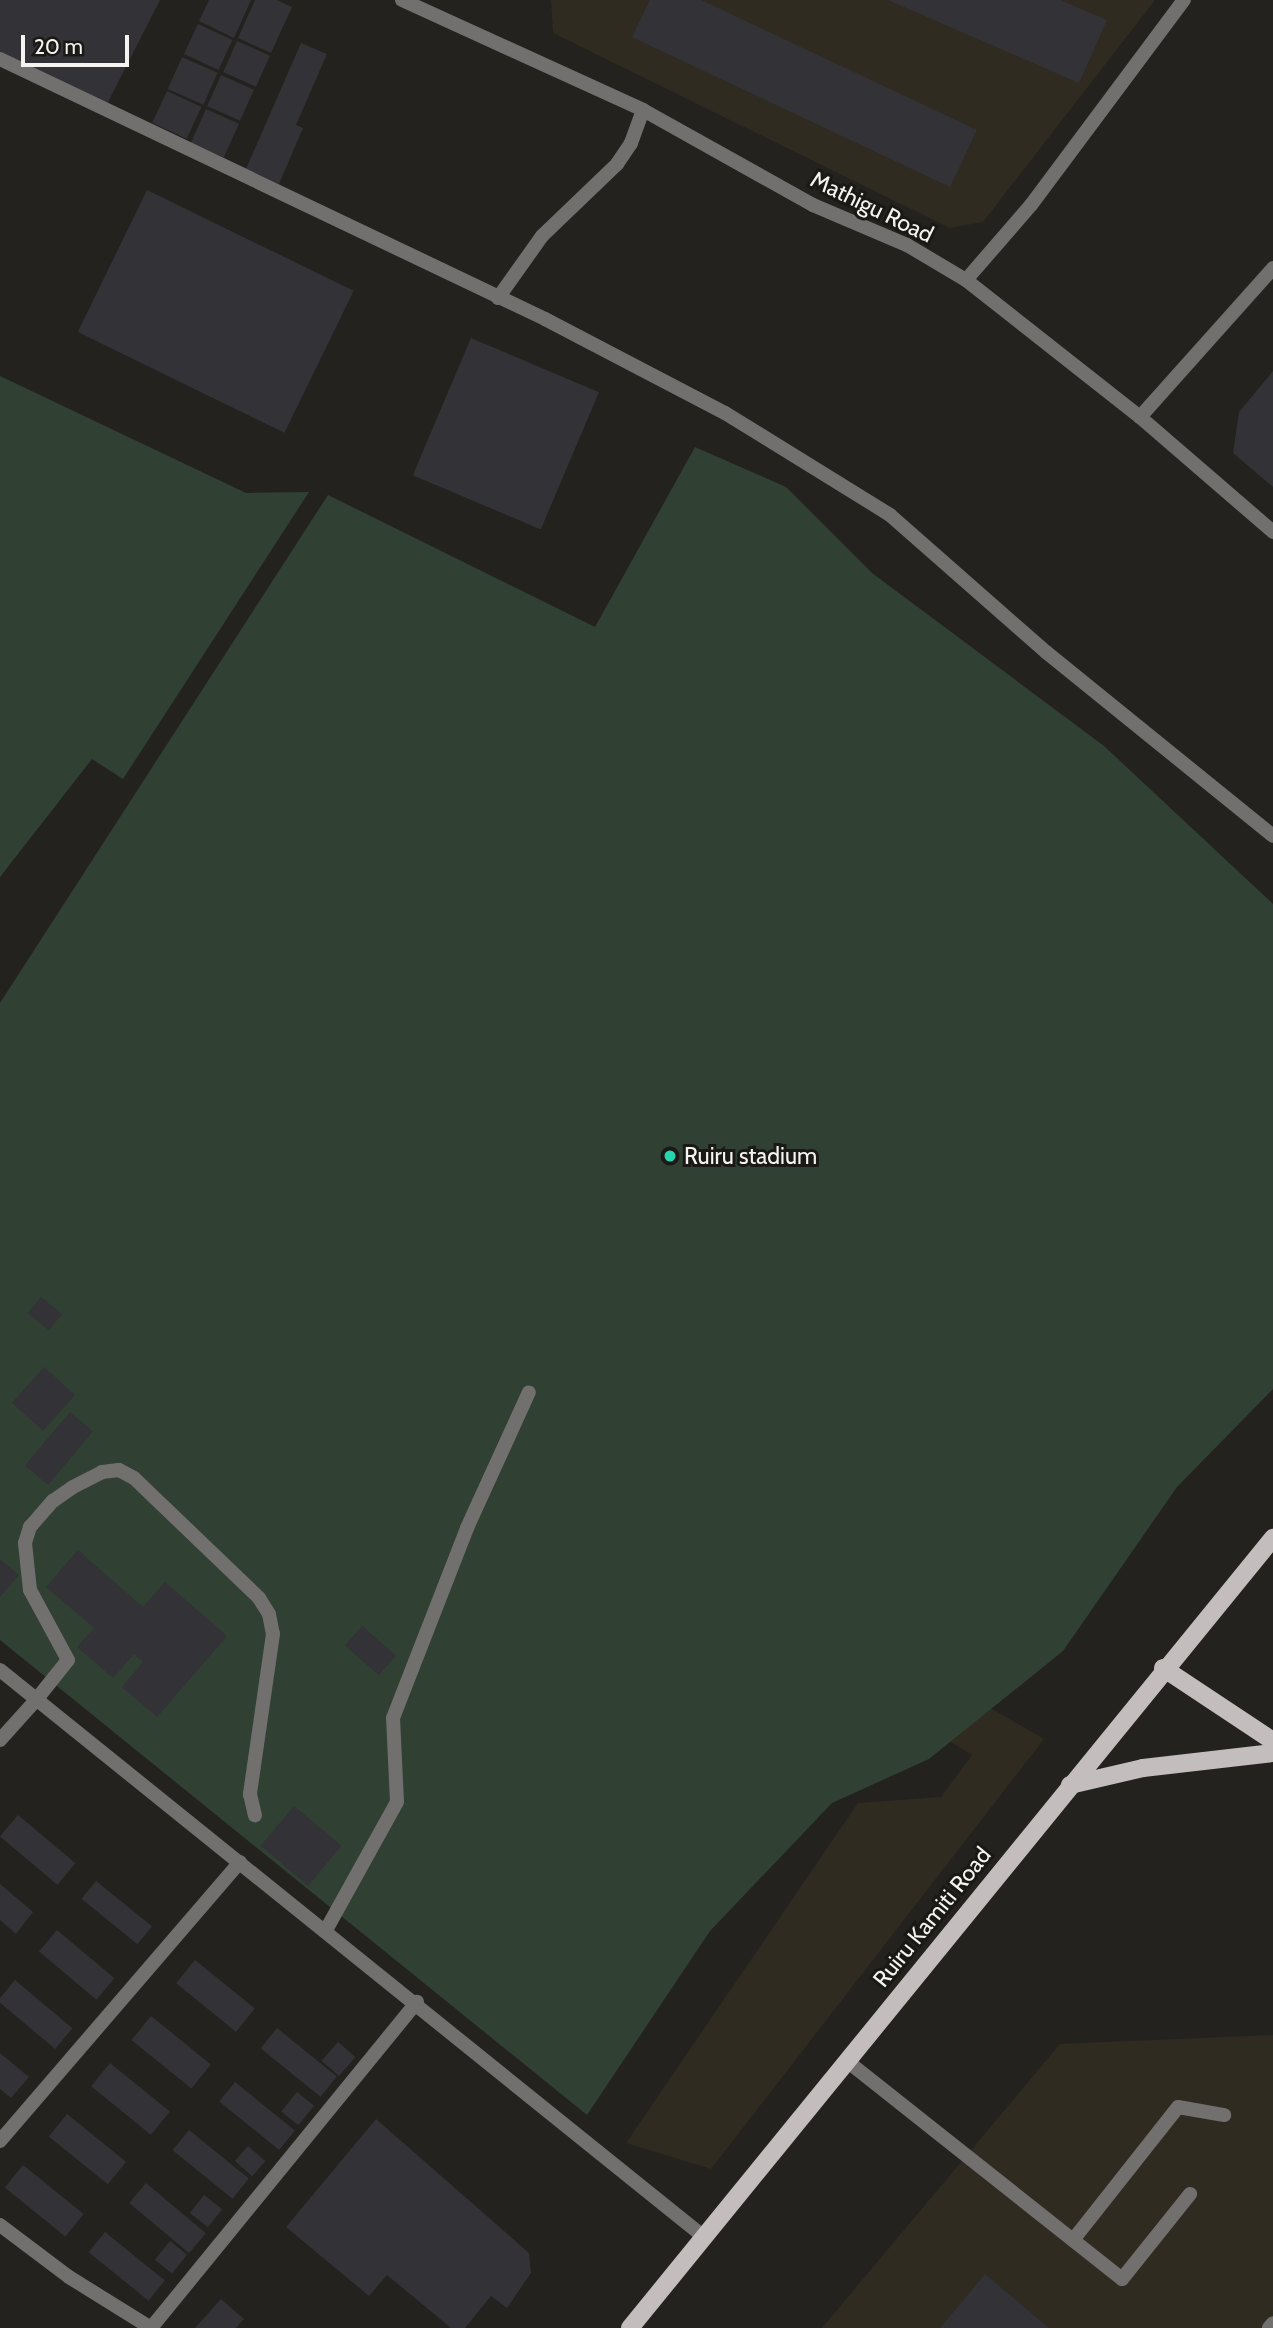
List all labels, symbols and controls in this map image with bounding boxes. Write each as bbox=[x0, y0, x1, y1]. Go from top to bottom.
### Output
scale bar bbox=[24, 21, 133, 65]
text: 20 m bbox=[34, 34, 83, 59]
street label: Mathigu Road bbox=[806, 165, 938, 249]
place label: Ruiru stadium bbox=[684, 1142, 817, 1170]
marker: Ruiru stadium bbox=[662, 1148, 678, 1164]
street label: Ruiru Kamiti Road bbox=[867, 1842, 997, 1992]

